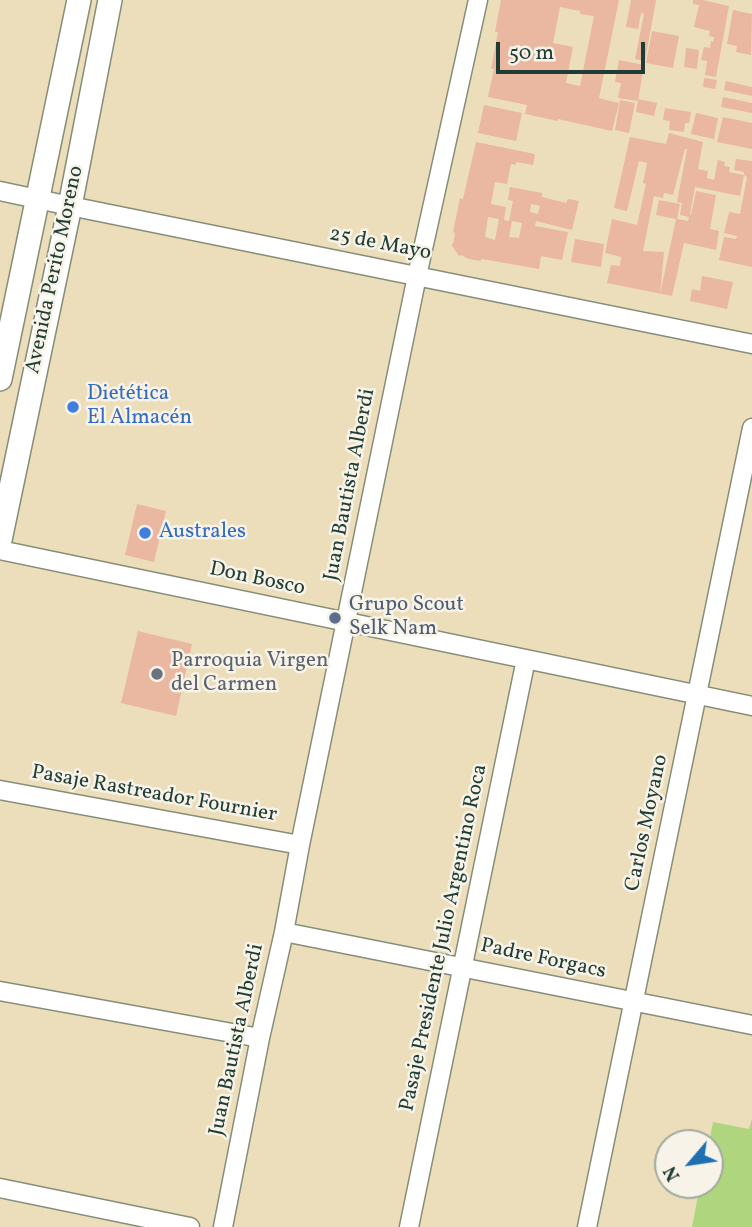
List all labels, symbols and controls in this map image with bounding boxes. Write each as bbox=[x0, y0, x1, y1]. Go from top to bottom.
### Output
scale bar bbox=[500, 28, 649, 72]
text: 50 m bbox=[509, 39, 554, 68]
street label: Avenida Perito Moreno bbox=[22, 164, 90, 376]
street label: 25 de Mayo bbox=[327, 223, 433, 267]
place label: Dietética El Almacén bbox=[87, 382, 192, 432]
street label: Juan Bautista Alberdi bbox=[320, 387, 382, 583]
marker: Dietética El Almacén bbox=[65, 399, 81, 415]
place label: Australes bbox=[159, 520, 246, 546]
marker: Australes bbox=[137, 525, 153, 541]
street label: Don Bosco bbox=[207, 558, 307, 602]
place label: Grupo Scout Selk Nam bbox=[349, 593, 464, 643]
marker: Grupo Scout Selk Nam bbox=[327, 610, 343, 626]
place label: Parroquia Virgen del Carmen bbox=[171, 649, 328, 699]
marker: Parroquia Virgen del Carmen bbox=[149, 666, 165, 682]
street label: Carlos Moyano bbox=[621, 752, 675, 894]
street label: Pasaje Rastreador Fournier bbox=[29, 761, 279, 829]
street label: Pasaje Presidente Julio Argentino Roca bbox=[396, 762, 494, 1114]
street label: Padre Forgacs bbox=[478, 934, 608, 986]
street label: Juan Bautista Alberdi bbox=[205, 942, 271, 1138]
north arrow bbox=[654, 1129, 724, 1199]
text: N bbox=[658, 1161, 687, 1186]

